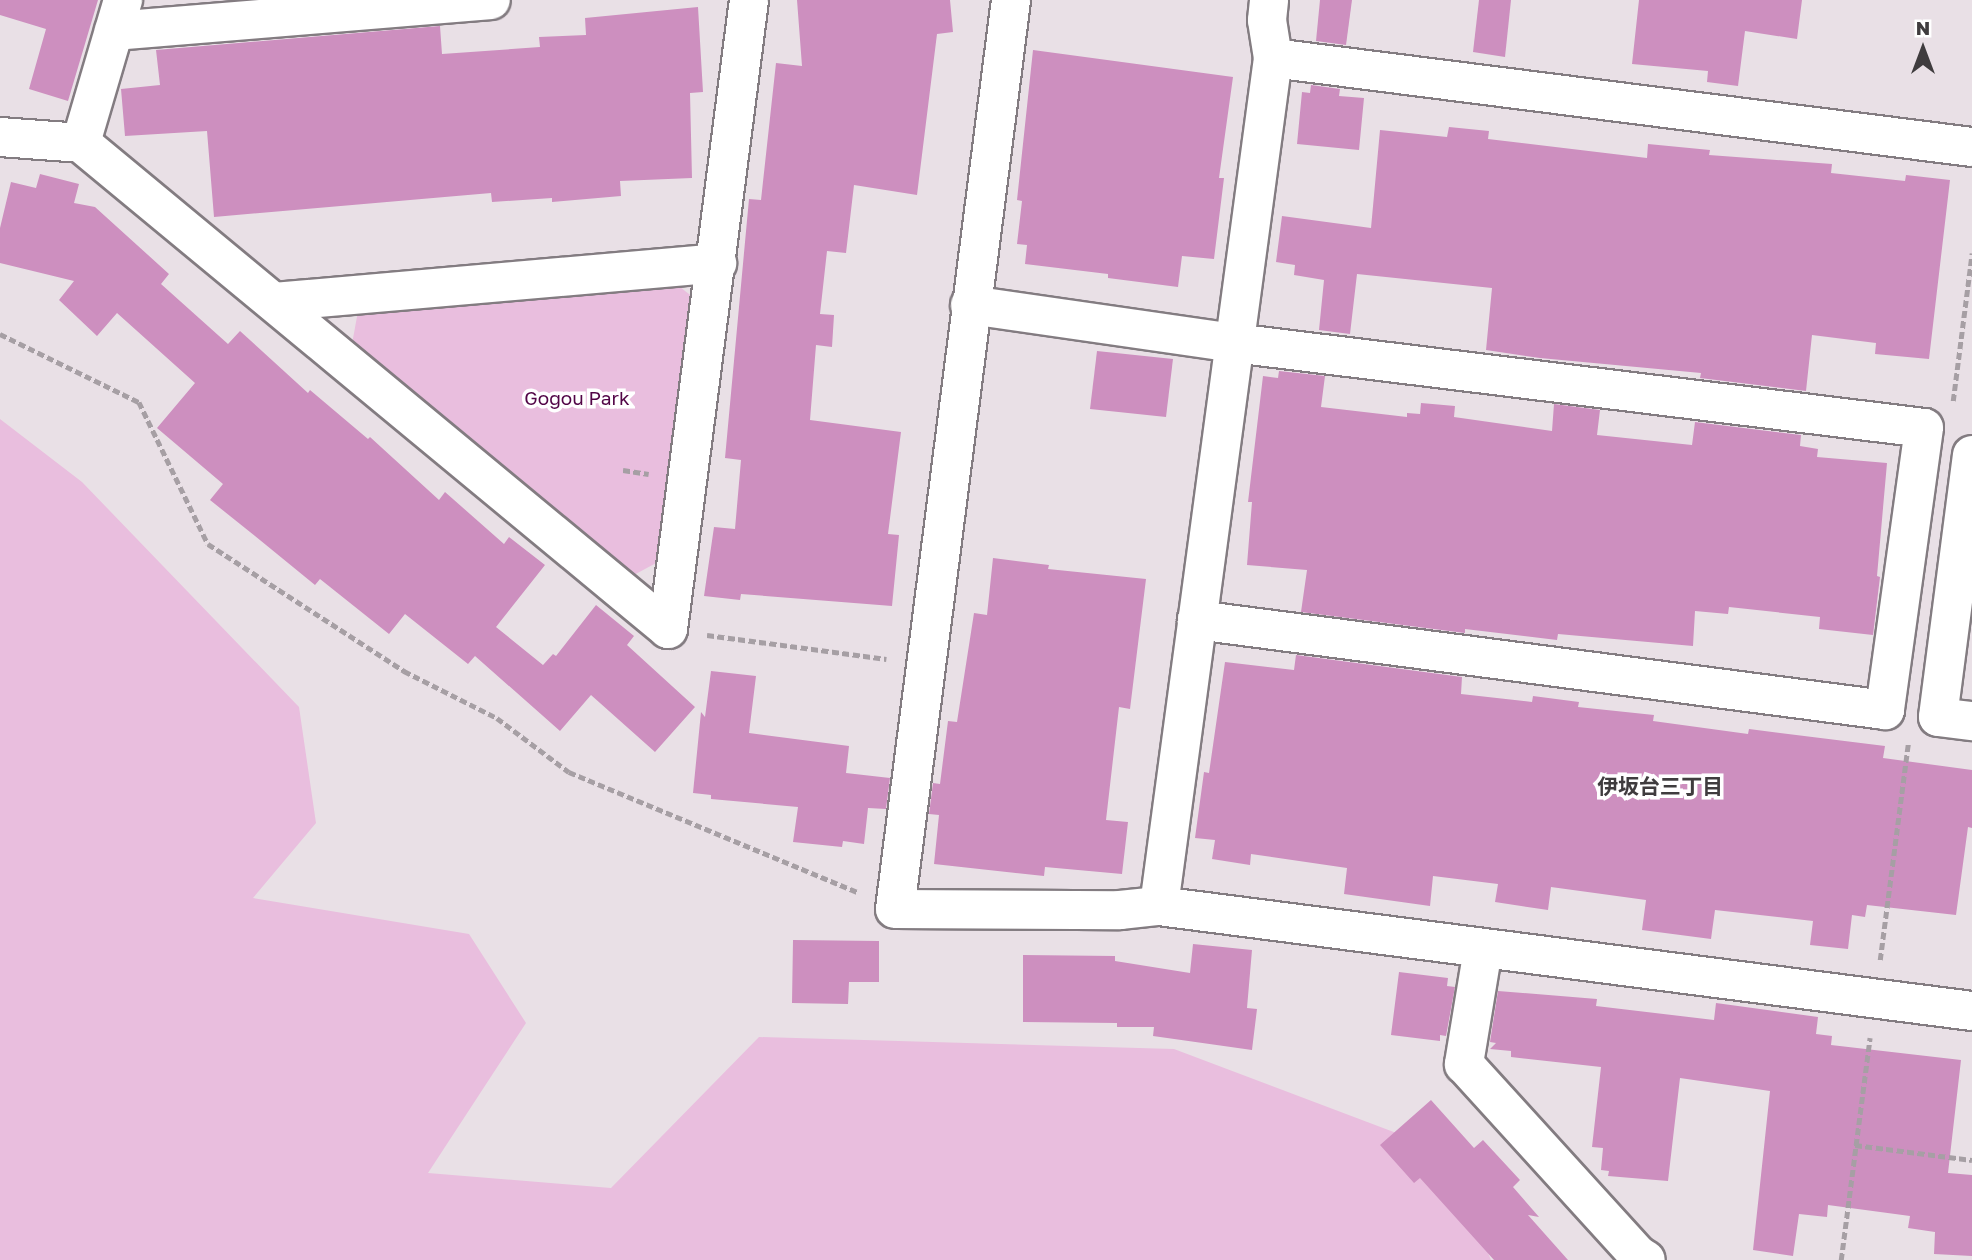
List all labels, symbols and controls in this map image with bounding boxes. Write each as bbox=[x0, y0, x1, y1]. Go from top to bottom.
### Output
north arrow bbox=[1888, 14, 1958, 84]
text: N bbox=[1916, 16, 1930, 39]
park label: Gogou Park bbox=[524, 387, 630, 409]
district label: 伊坂台三丁目 bbox=[1597, 773, 1723, 799]

